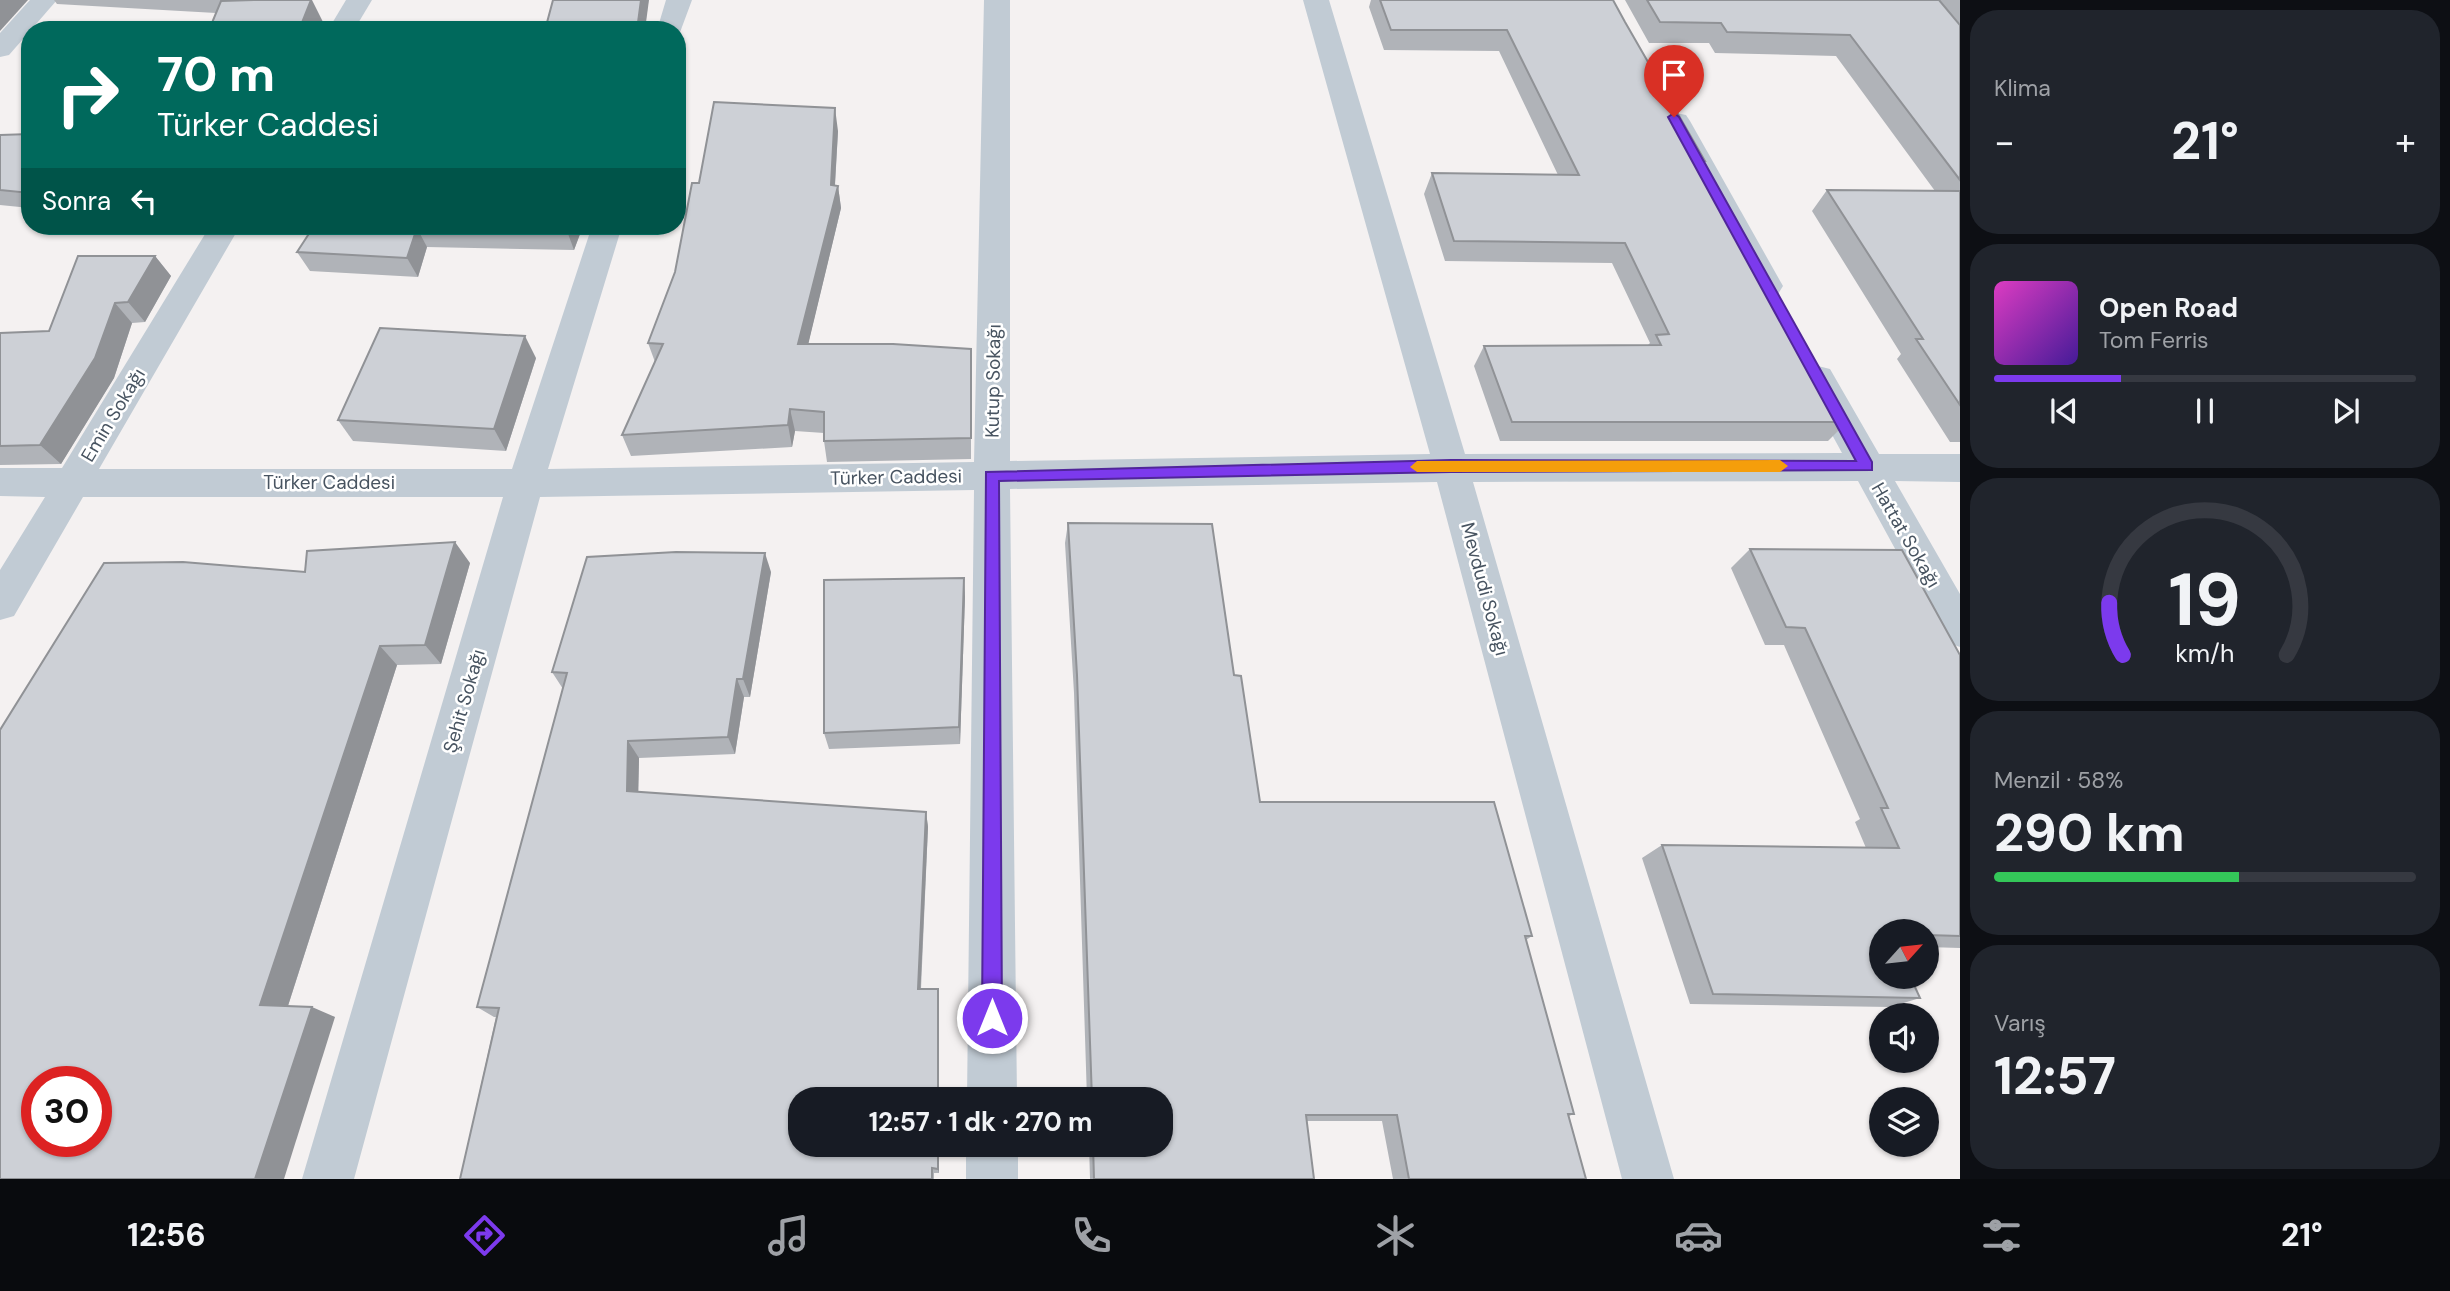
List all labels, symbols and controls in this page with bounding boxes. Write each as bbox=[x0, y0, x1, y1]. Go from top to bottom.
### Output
text: 70 m bbox=[157, 42, 275, 106]
pin bbox=[1644, 45, 1704, 117]
icon: right bbox=[42, 49, 133, 140]
icon: arrive bbox=[1655, 56, 1693, 94]
text: Klima bbox=[1994, 73, 2051, 103]
text: Türker Caddesi bbox=[157, 104, 379, 146]
text: 21° bbox=[2171, 107, 2239, 175]
text: − bbox=[1994, 117, 2015, 167]
text: + bbox=[2395, 117, 2416, 167]
icon: left bbox=[125, 182, 163, 220]
text: Sonra bbox=[42, 184, 111, 218]
text: Open Road bbox=[2099, 291, 2238, 325]
street label: Kutup Sokağı bbox=[980, 324, 1006, 438]
text: Tom Ferris bbox=[2099, 325, 2209, 355]
street label: Emin Sokağı bbox=[75, 364, 151, 466]
icon: previous bbox=[2045, 392, 2083, 430]
icon: pause bbox=[2186, 392, 2224, 430]
icon: next bbox=[2327, 392, 2365, 430]
street label: Türker Caddesi bbox=[830, 463, 962, 491]
street label: Türker Caddesi bbox=[263, 470, 395, 495]
street label: Hattat Sokağı bbox=[1866, 478, 1946, 592]
street label: Mevdudi Sokağı bbox=[1455, 520, 1515, 658]
text: 19 bbox=[2169, 554, 2241, 649]
text: km/h bbox=[2175, 637, 2235, 670]
street label: Şehit Sokağı bbox=[437, 646, 491, 756]
text: Menzil · 58% bbox=[1994, 765, 2123, 795]
text: 290 km bbox=[1994, 799, 2185, 867]
north arrow bbox=[1869, 919, 1939, 989]
map controls bbox=[1869, 919, 1939, 1157]
position arrow bbox=[955, 981, 1029, 1055]
button: sound bbox=[1869, 1003, 1939, 1073]
text: Varış bbox=[1994, 1008, 2046, 1038]
text: 12:57 bbox=[1994, 1042, 2116, 1110]
speed limit sign: 30 bbox=[21, 1066, 112, 1157]
button: layers bbox=[1869, 1087, 1939, 1157]
text: 12:57 · 1 dk · 270 m bbox=[869, 1105, 1092, 1139]
icon: directions bbox=[460, 1211, 509, 1260]
icon: music bbox=[764, 1211, 813, 1260]
icon: phone bbox=[1067, 1211, 1116, 1260]
icon: climate bbox=[1371, 1211, 1420, 1260]
icon: car bbox=[1674, 1211, 1723, 1260]
icon: filters bbox=[1977, 1211, 2026, 1260]
text: 12:56 bbox=[127, 1214, 206, 1256]
text: 21° bbox=[2281, 1214, 2323, 1256]

